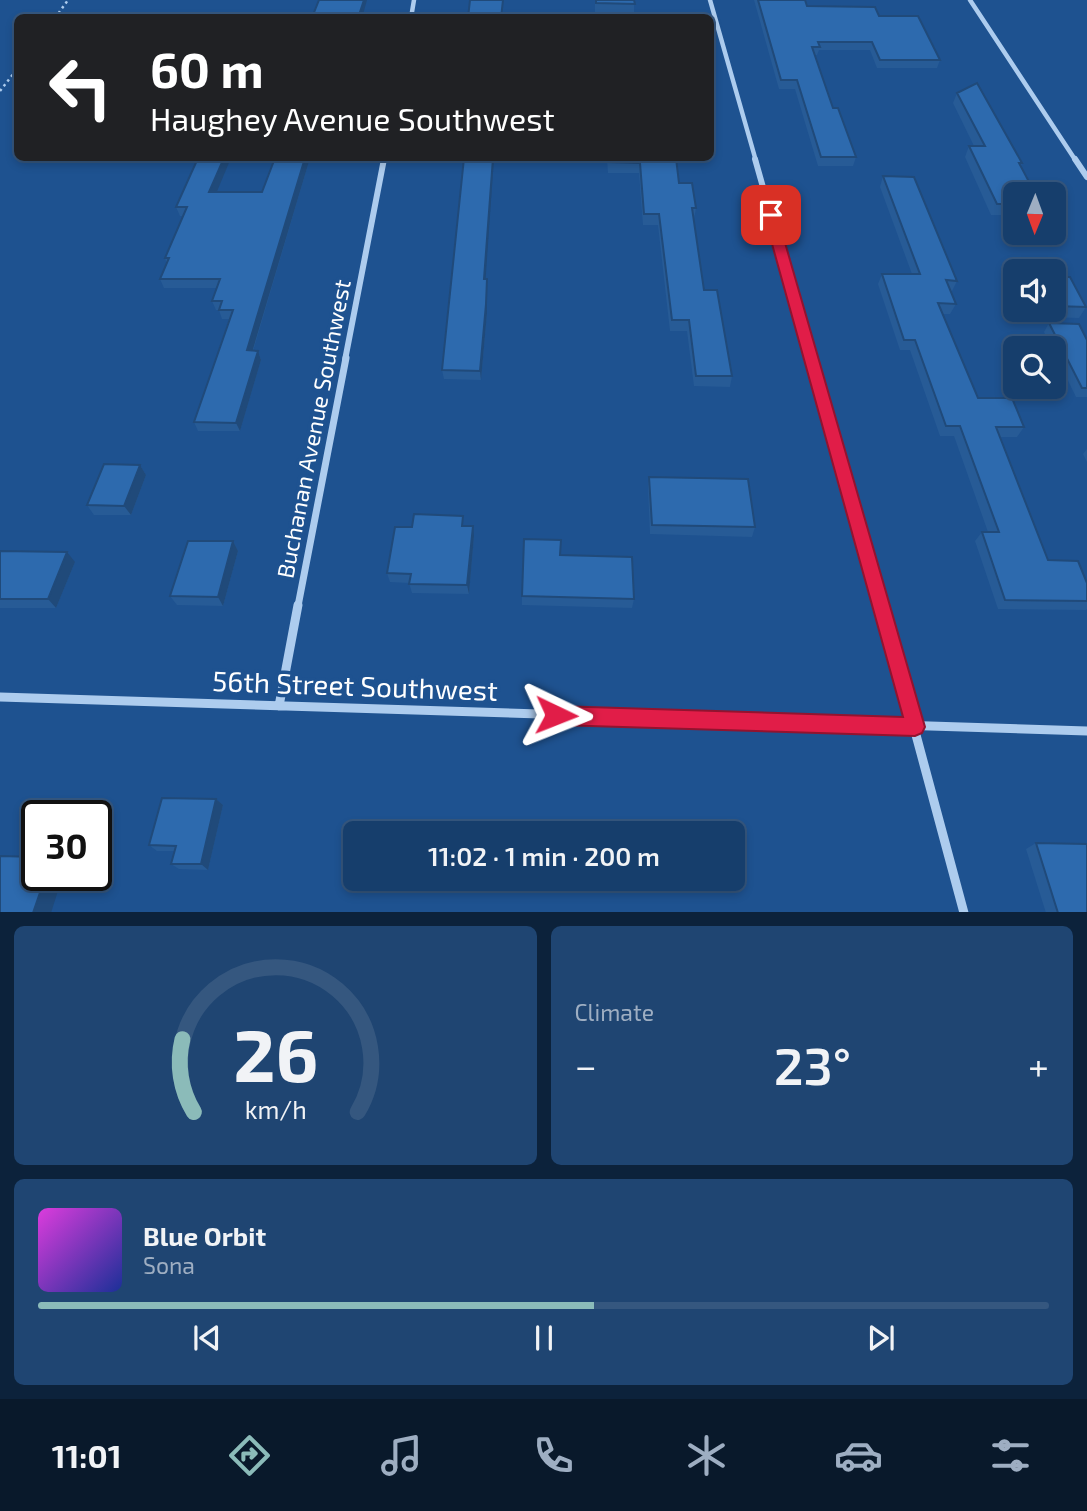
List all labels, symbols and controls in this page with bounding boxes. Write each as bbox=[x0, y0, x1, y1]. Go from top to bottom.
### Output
text: 60 m bbox=[150, 39, 264, 98]
icon: left bbox=[35, 42, 126, 133]
text: Haughey Avenue Southwest bbox=[150, 99, 555, 137]
north arrow bbox=[1003, 182, 1066, 245]
map controls bbox=[1003, 182, 1066, 399]
pin bbox=[741, 185, 801, 245]
icon: arrive bbox=[752, 196, 790, 234]
button: sound bbox=[1003, 259, 1066, 322]
street label: Buchanan Avenue Southwest bbox=[270, 277, 356, 581]
button: search bbox=[1003, 336, 1066, 399]
street label: 56th Street Southwest bbox=[212, 663, 498, 707]
position arrow bbox=[519, 678, 593, 752]
speed limit sign: 30 bbox=[21, 800, 112, 891]
text: 11:02 · 1 min · 200 m bbox=[428, 840, 660, 871]
text: Climate bbox=[575, 998, 654, 1026]
text: 26 bbox=[233, 1009, 318, 1097]
text: 23° bbox=[774, 1033, 851, 1095]
text: − bbox=[575, 1042, 597, 1088]
text: + bbox=[1028, 1042, 1049, 1088]
text: km/h bbox=[244, 1093, 306, 1123]
text: Blue Orbit bbox=[143, 1220, 266, 1251]
text: Sona bbox=[143, 1251, 195, 1279]
icon: previous bbox=[188, 1319, 226, 1357]
icon: pause bbox=[525, 1319, 563, 1357]
icon: next bbox=[862, 1319, 900, 1357]
icon: directions bbox=[225, 1431, 274, 1480]
icon: music bbox=[377, 1431, 426, 1480]
icon: phone bbox=[529, 1431, 578, 1480]
icon: climate bbox=[682, 1431, 731, 1480]
icon: car bbox=[834, 1431, 883, 1480]
icon: filters bbox=[986, 1431, 1035, 1480]
text: 11:01 bbox=[52, 1436, 122, 1474]

